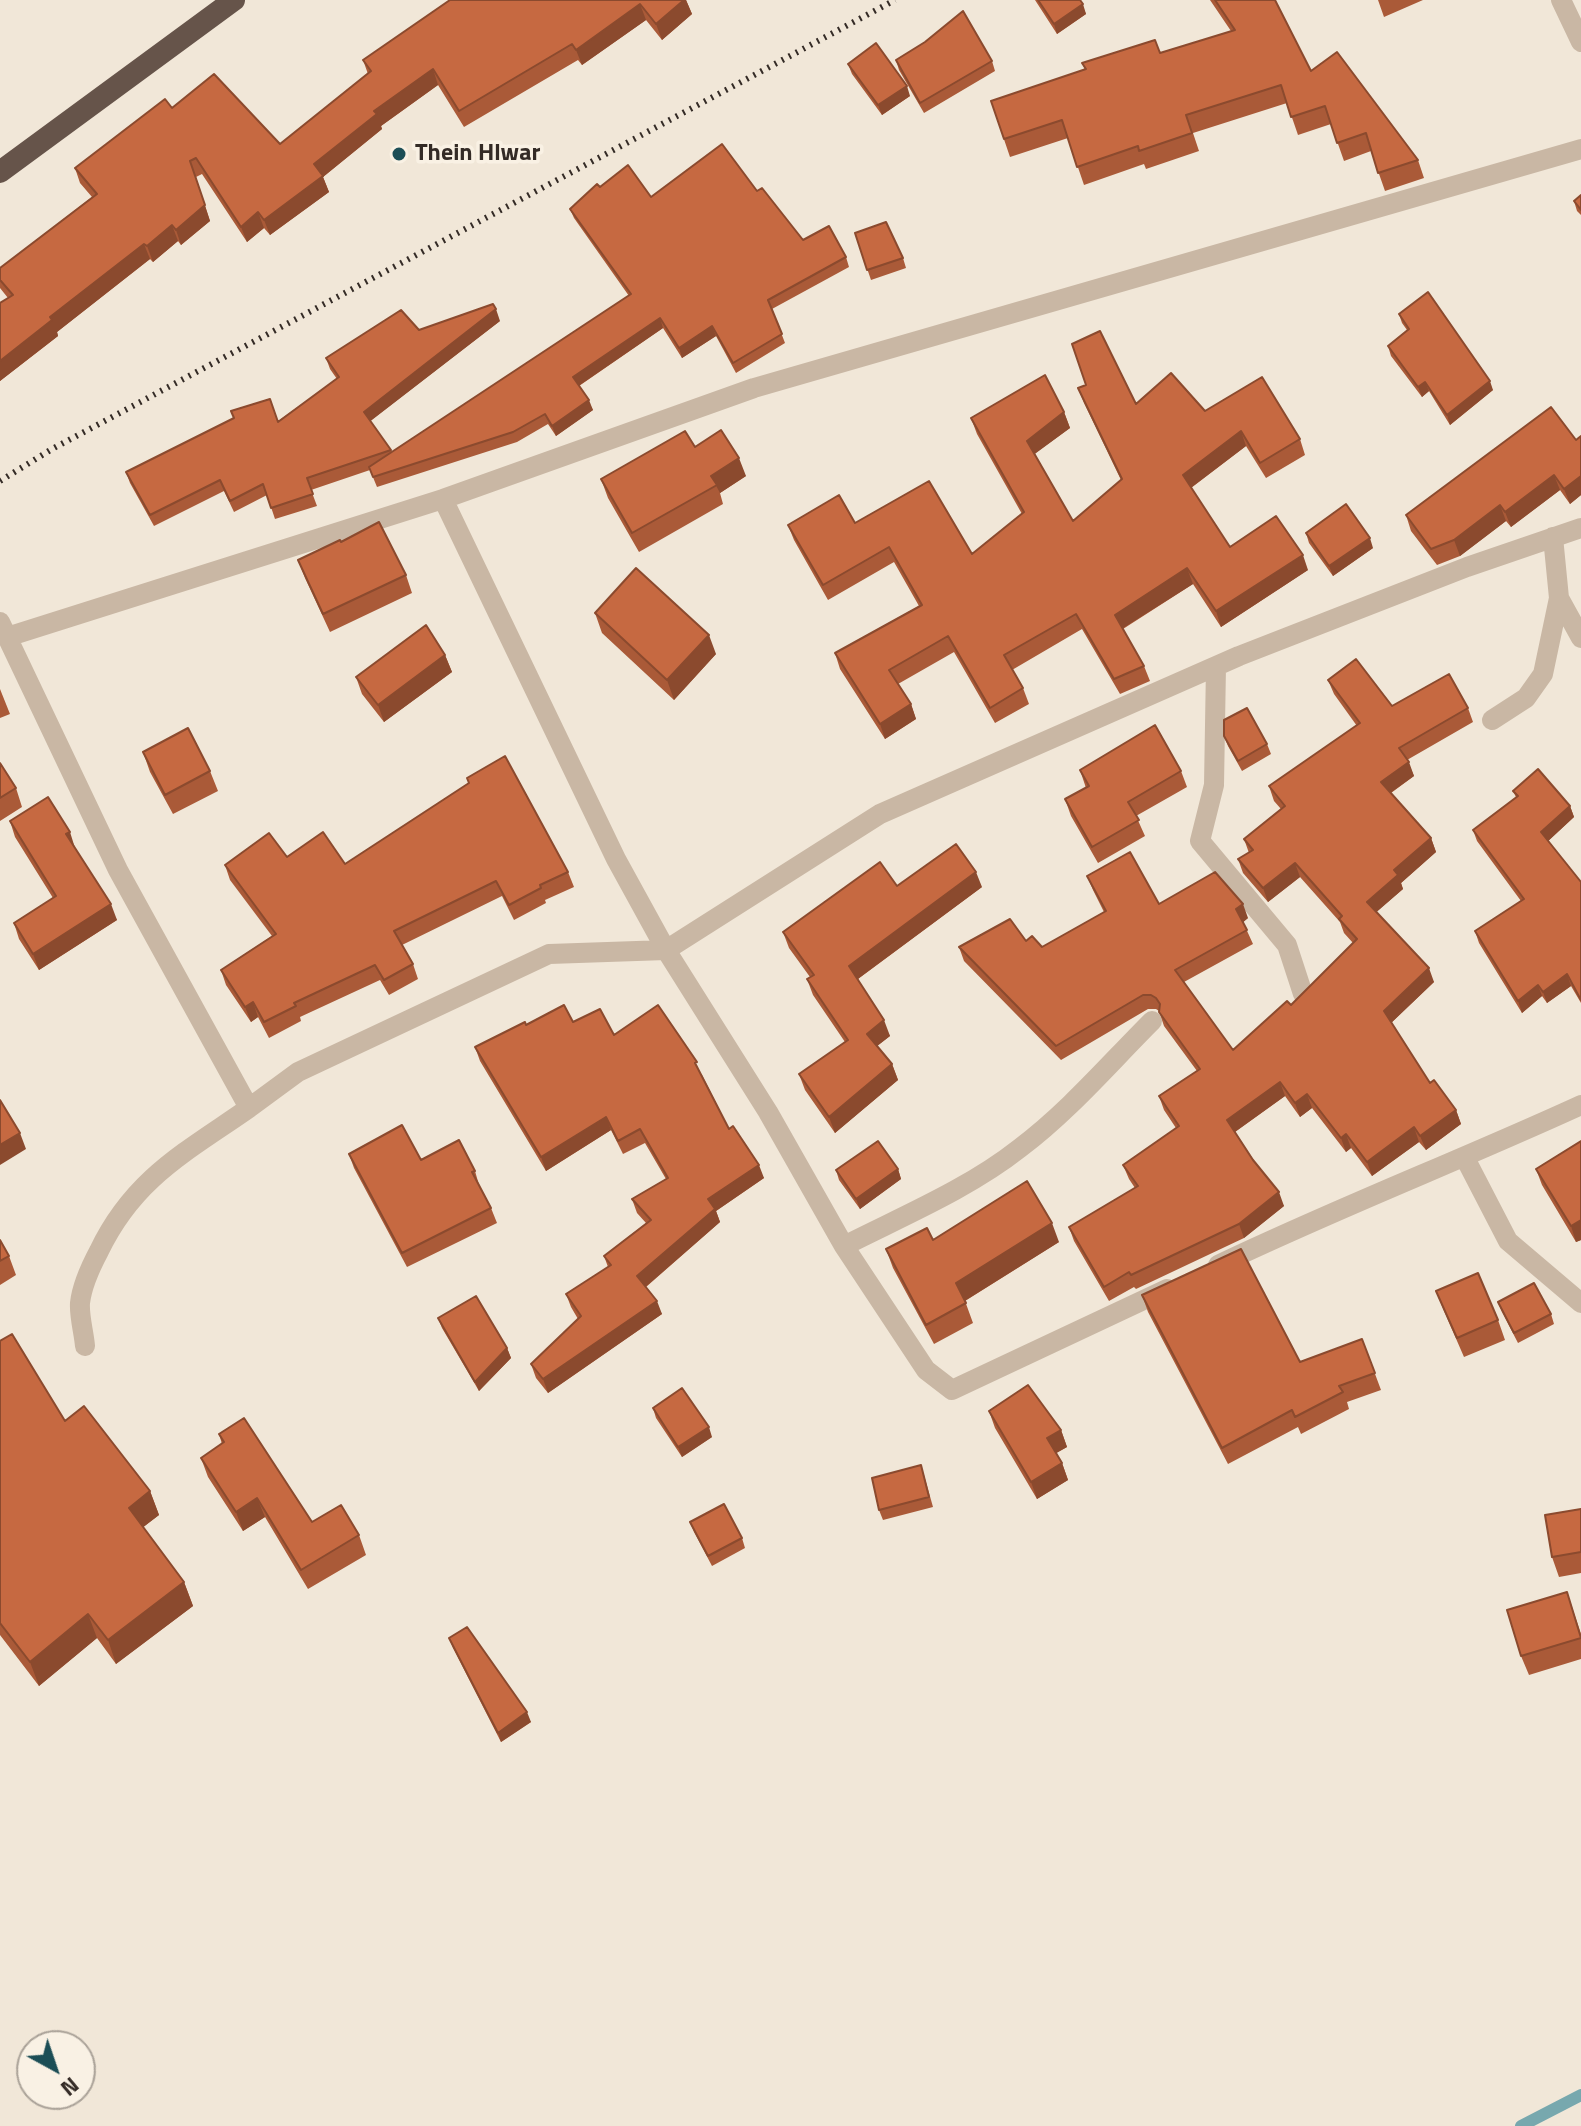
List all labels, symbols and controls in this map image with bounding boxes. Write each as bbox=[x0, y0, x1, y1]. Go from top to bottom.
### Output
place label: Thein Hlwar bbox=[415, 140, 540, 168]
marker: Thein Hlwar bbox=[390, 145, 408, 163]
north arrow bbox=[16, 2030, 96, 2110]
text: N bbox=[53, 2069, 87, 2105]

